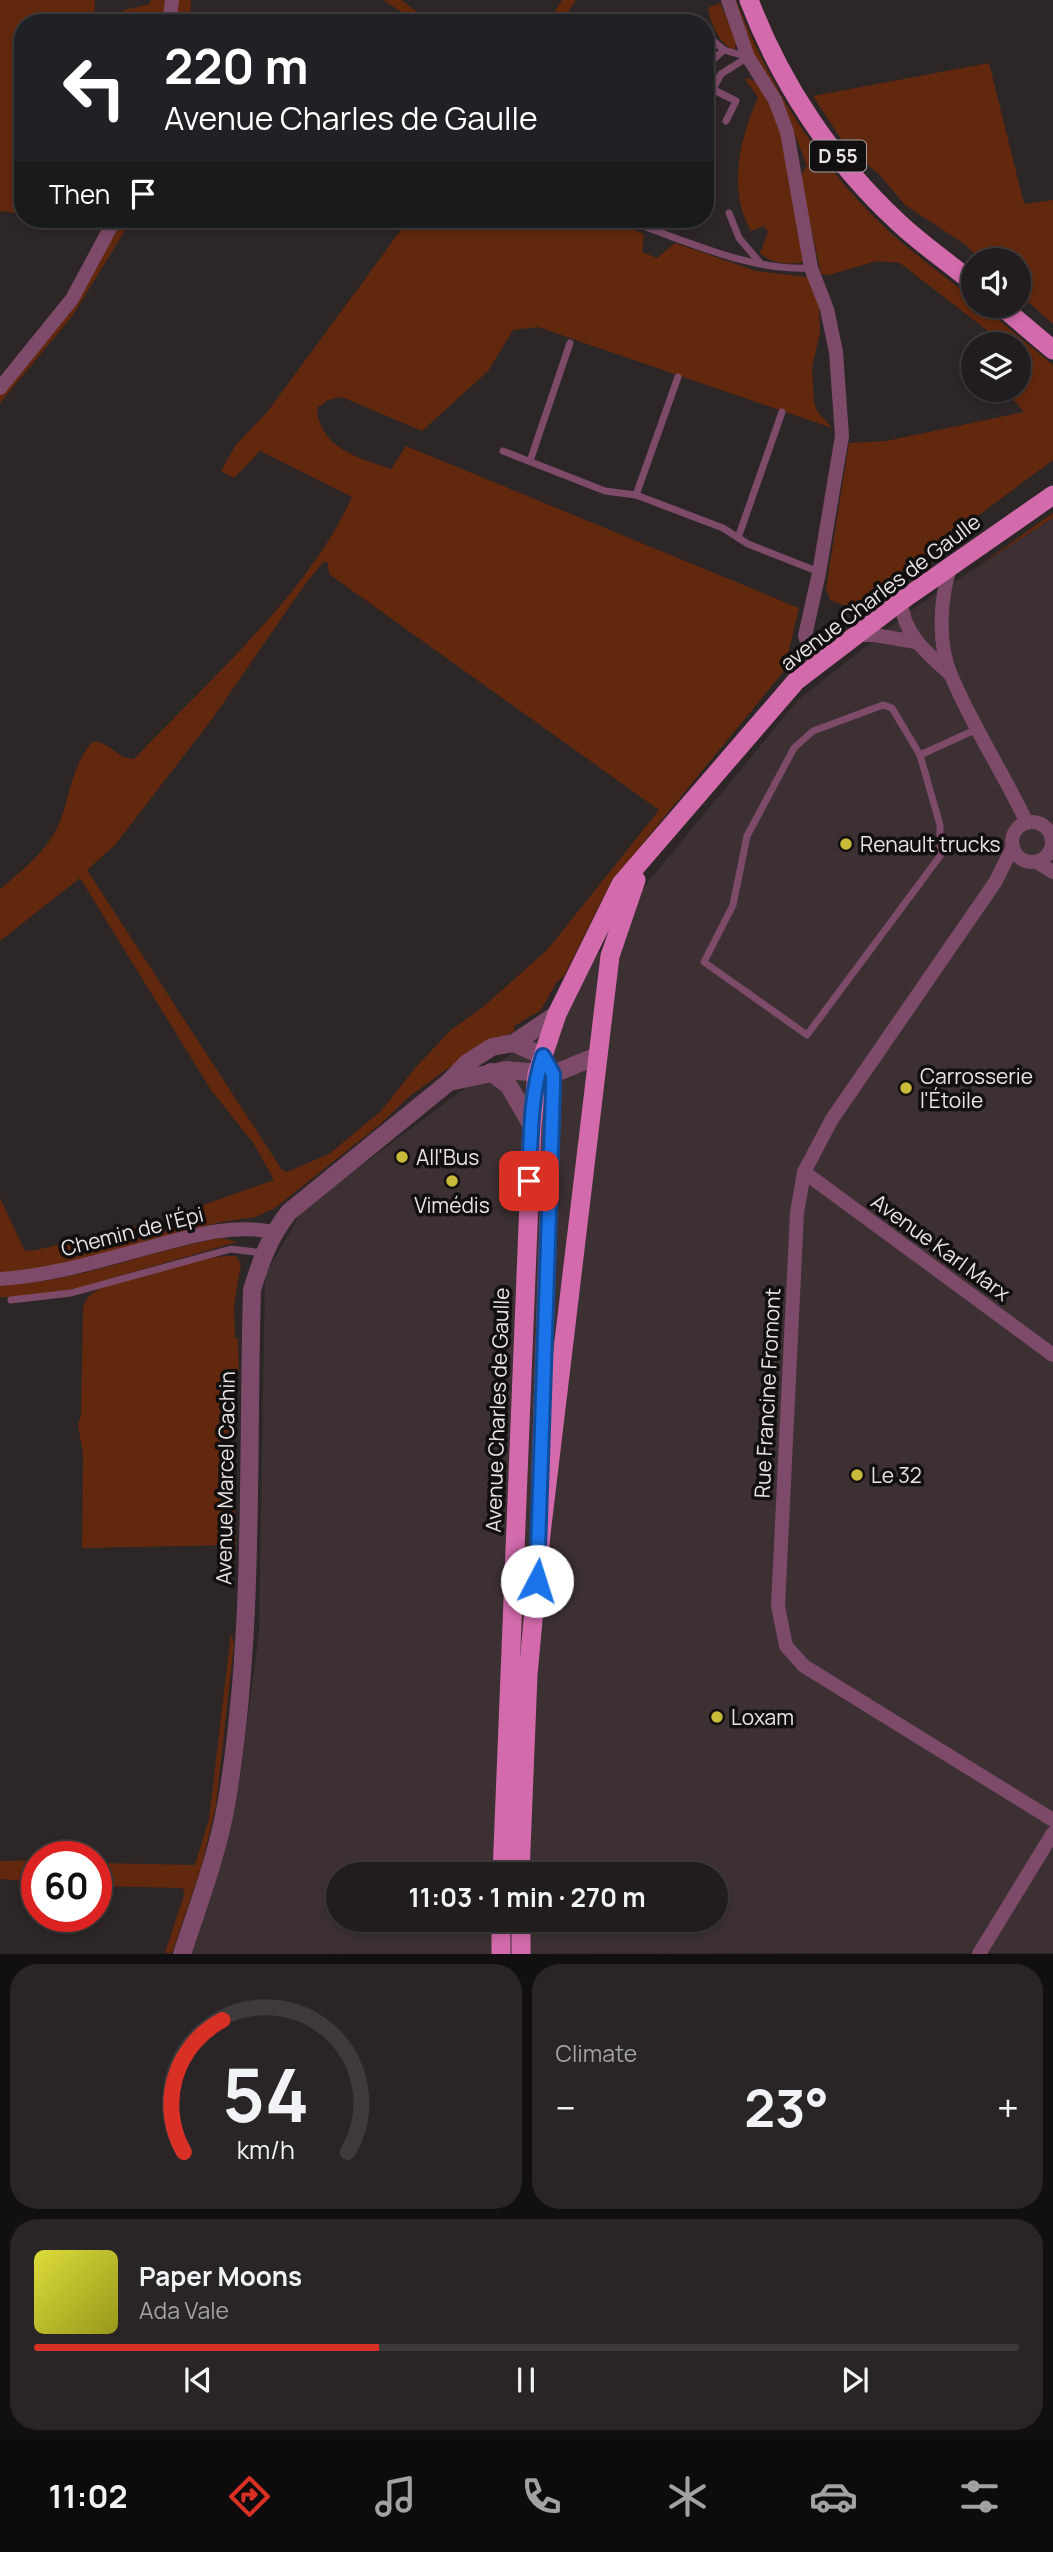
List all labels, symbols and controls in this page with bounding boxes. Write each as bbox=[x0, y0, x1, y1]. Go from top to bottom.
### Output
text: 220 m bbox=[164, 32, 308, 99]
icon: left bbox=[49, 42, 140, 133]
text: Avenue Charles de Gaulle bbox=[164, 96, 538, 140]
road number: D 55 bbox=[810, 140, 866, 172]
icon: arrive bbox=[124, 175, 162, 213]
text: Then bbox=[49, 176, 110, 212]
map controls bbox=[961, 248, 1031, 402]
button: sound bbox=[961, 248, 1031, 318]
button: layers bbox=[961, 332, 1031, 402]
street label: avenue Charles de Gaulle bbox=[774, 507, 986, 677]
place label: Renault trucks bbox=[860, 830, 1001, 858]
marker: Renault trucks bbox=[838, 836, 854, 852]
place label: Carrosserie l'Étoile bbox=[920, 1062, 1033, 1114]
marker: Carrosserie l'Étoile bbox=[898, 1080, 914, 1096]
place label: All'Bus bbox=[416, 1143, 479, 1171]
marker: All'Bus bbox=[394, 1149, 410, 1165]
pin bbox=[499, 1151, 559, 1211]
icon: arrive bbox=[510, 1162, 548, 1200]
marker: Vimédis bbox=[444, 1173, 460, 1189]
street label: Avenue Karl Marx bbox=[866, 1187, 1016, 1307]
place label: Vimédis bbox=[414, 1191, 490, 1219]
street label: Chemin de l'Épi bbox=[58, 1200, 206, 1262]
street label: Avenue Charles de Gaulle bbox=[479, 1287, 515, 1533]
street label: Rue Francine Fromont bbox=[748, 1287, 786, 1499]
street label: Avenue Marcel Cachin bbox=[209, 1371, 241, 1585]
place label: Le 32 bbox=[871, 1461, 922, 1489]
marker: Le 32 bbox=[849, 1467, 865, 1483]
position arrow bbox=[500, 1544, 574, 1618]
place label: Loxam bbox=[731, 1703, 794, 1731]
marker: Loxam bbox=[709, 1709, 725, 1725]
speed limit sign: 60 bbox=[21, 1841, 112, 1932]
text: 11:03 · 1 min · 270 m bbox=[408, 1879, 646, 1915]
text: Climate bbox=[556, 2037, 637, 2069]
text: 54 bbox=[222, 2045, 309, 2145]
text: 23° bbox=[744, 2072, 829, 2143]
text: − bbox=[556, 2081, 576, 2133]
text: + bbox=[997, 2081, 1019, 2133]
text: km/h bbox=[237, 2132, 295, 2167]
text: Paper Moons bbox=[139, 2258, 302, 2294]
text: Ada Vale bbox=[139, 2294, 229, 2326]
icon: previous bbox=[179, 2361, 217, 2399]
icon: pause bbox=[507, 2361, 545, 2399]
icon: next bbox=[836, 2361, 874, 2399]
icon: directions bbox=[225, 2472, 274, 2521]
icon: music bbox=[371, 2472, 420, 2521]
icon: phone bbox=[517, 2472, 566, 2521]
icon: climate bbox=[663, 2472, 712, 2521]
icon: car bbox=[809, 2472, 858, 2521]
icon: filters bbox=[955, 2472, 1004, 2521]
text: 11:02 bbox=[49, 2474, 128, 2518]

